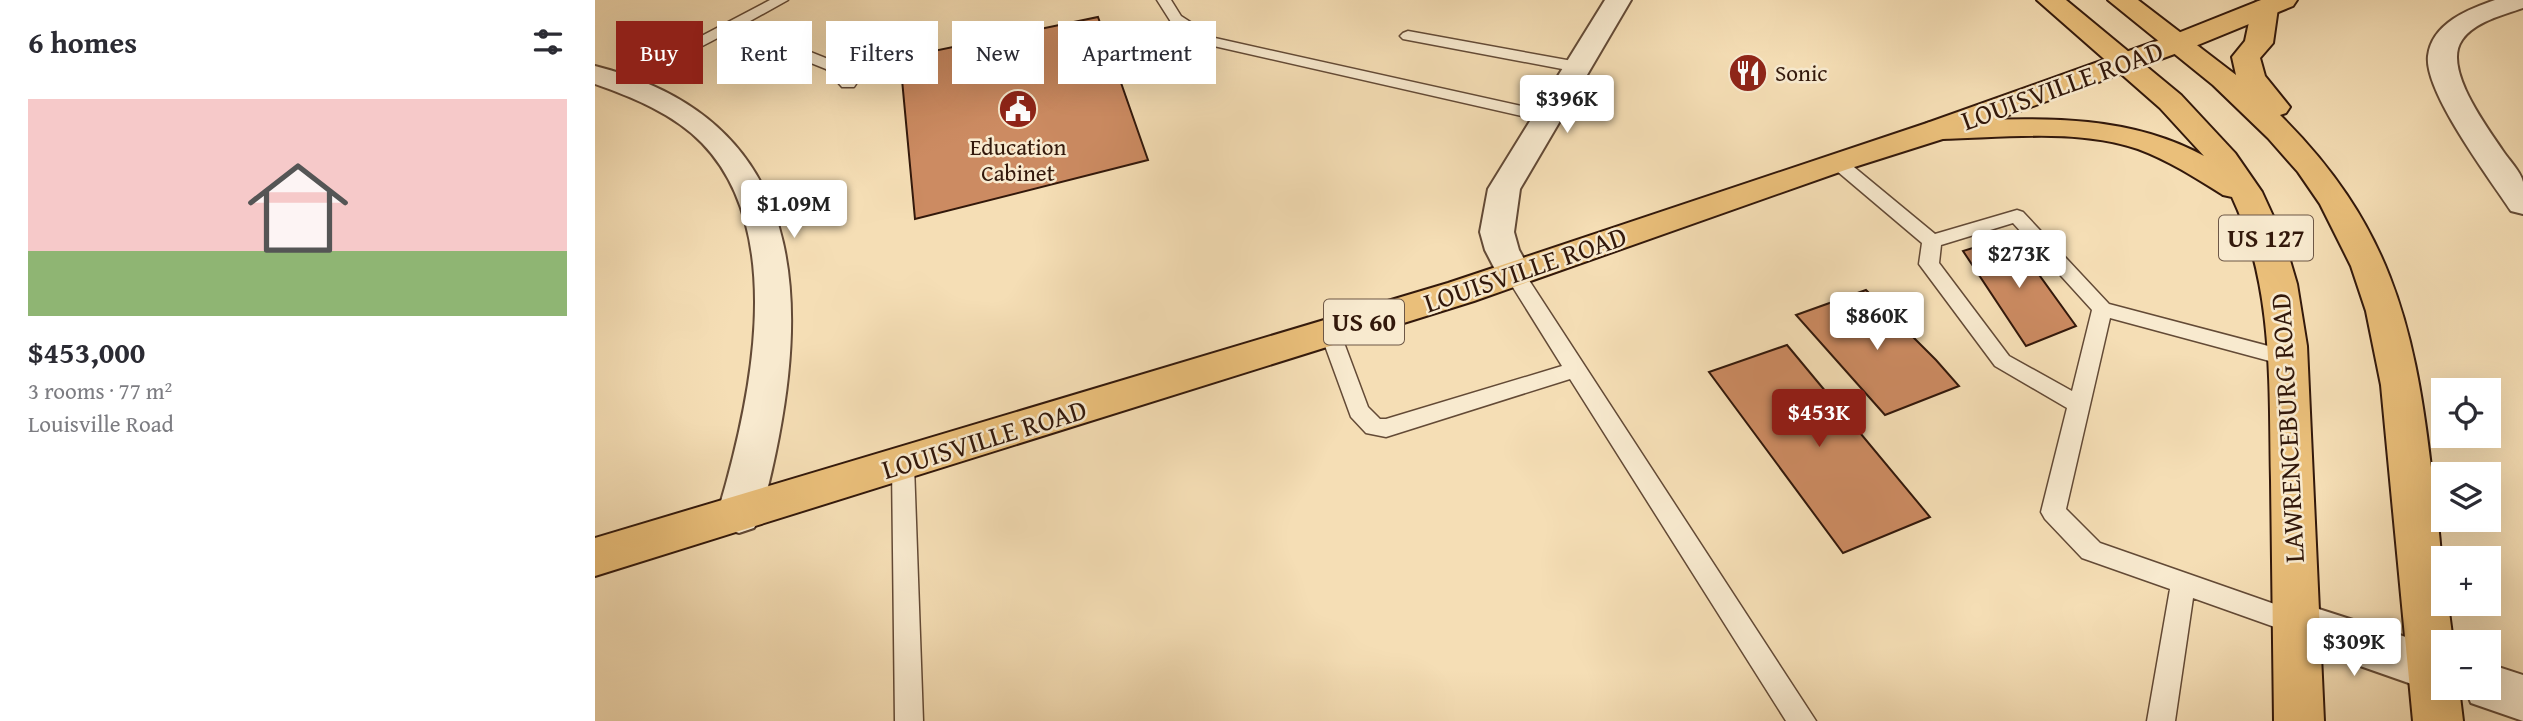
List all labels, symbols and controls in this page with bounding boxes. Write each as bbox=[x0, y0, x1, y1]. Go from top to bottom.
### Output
text: 6 homes bbox=[28, 20, 137, 64]
chip: Buy bbox=[616, 21, 703, 84]
chip: Rent bbox=[717, 21, 812, 84]
chip: Filters bbox=[826, 21, 938, 84]
chip: New bbox=[952, 21, 1044, 84]
chip: Apartment bbox=[1058, 21, 1216, 84]
icon: filters bbox=[529, 23, 567, 61]
street label: LOUISVILLE ROAD bbox=[1955, 29, 2169, 140]
restaurant icon: Sonic bbox=[1727, 52, 1769, 94]
place label: Sonic bbox=[1775, 56, 1828, 89]
pin: $396K bbox=[1518, 76, 1616, 135]
text: $396K bbox=[1536, 81, 1598, 114]
public building icon: Education Cabinet bbox=[997, 88, 1039, 130]
place label: Education Cabinet bbox=[970, 130, 1066, 189]
icon: home bbox=[235, 145, 361, 271]
pin: $1.09M bbox=[737, 180, 851, 240]
text: $1.09M bbox=[757, 186, 831, 219]
street label: LOUISVILLE ROAD bbox=[1418, 215, 1632, 322]
road number: US 127 bbox=[2219, 216, 2313, 260]
pin: $273K bbox=[1970, 230, 2068, 290]
text: $273K bbox=[1988, 236, 2050, 269]
pin: $860K bbox=[1828, 292, 1926, 352]
street label: LAWRENCEBURG ROAD bbox=[2259, 292, 2314, 564]
text: $860K bbox=[1846, 298, 1908, 331]
road number: US 60 bbox=[1324, 300, 1404, 344]
text: $453,000 bbox=[28, 330, 145, 374]
text: 3 rooms · 77 m² bbox=[28, 374, 172, 407]
map controls bbox=[2431, 378, 2501, 700]
button: locate bbox=[2431, 378, 2501, 448]
street label: LOUISVILLE ROAD bbox=[876, 388, 1091, 489]
pin: $453K bbox=[1770, 390, 1868, 449]
text: $453K bbox=[1788, 395, 1850, 428]
text: Louisville Road bbox=[28, 407, 174, 440]
button: layers bbox=[2431, 462, 2501, 532]
button: + bbox=[2431, 546, 2501, 616]
pin: $309K bbox=[2305, 618, 2403, 678]
text: $309K bbox=[2323, 624, 2385, 657]
button: − bbox=[2431, 630, 2501, 700]

